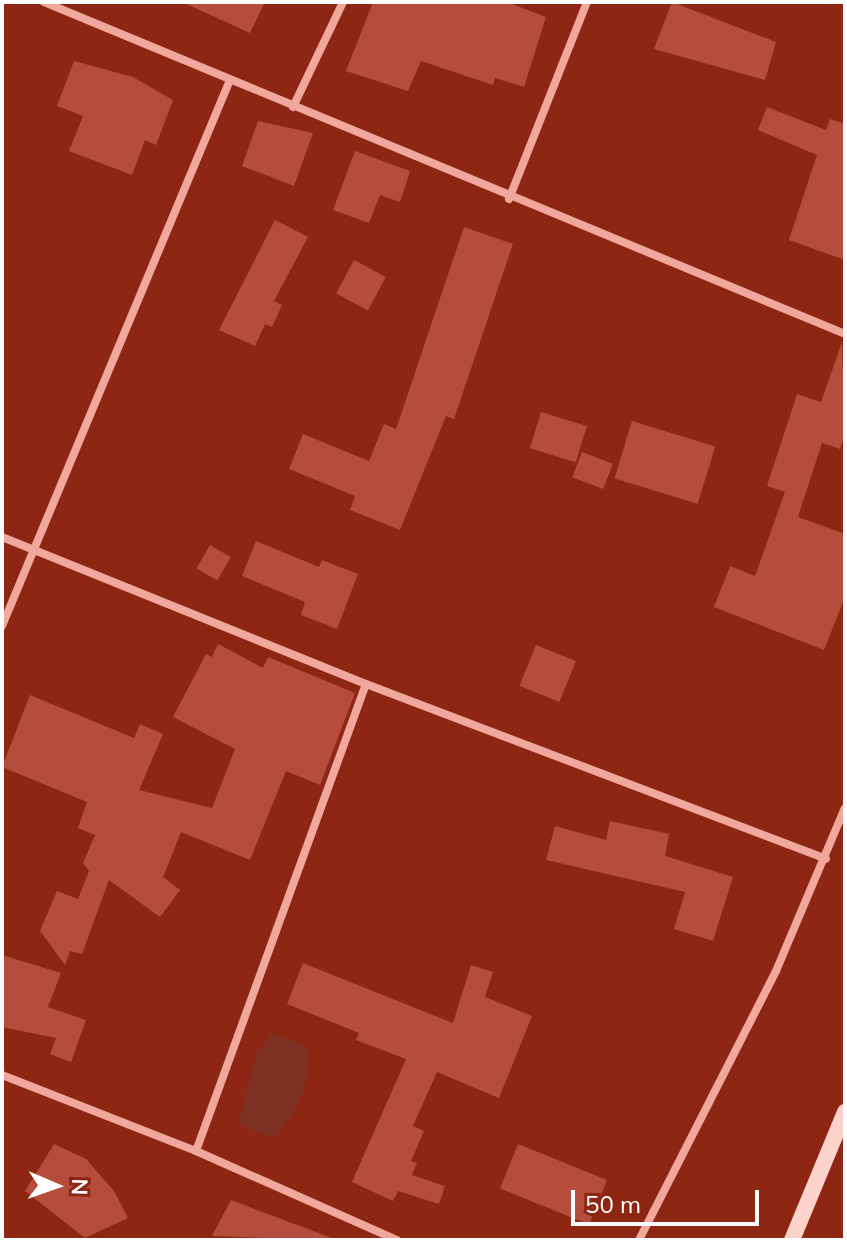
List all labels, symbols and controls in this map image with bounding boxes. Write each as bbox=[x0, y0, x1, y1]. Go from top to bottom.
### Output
north arrow bbox=[16, 1146, 96, 1226]
scale bar bbox=[575, 1174, 763, 1224]
text: N bbox=[66, 1178, 94, 1196]
text: 50 m bbox=[585, 1189, 641, 1219]

